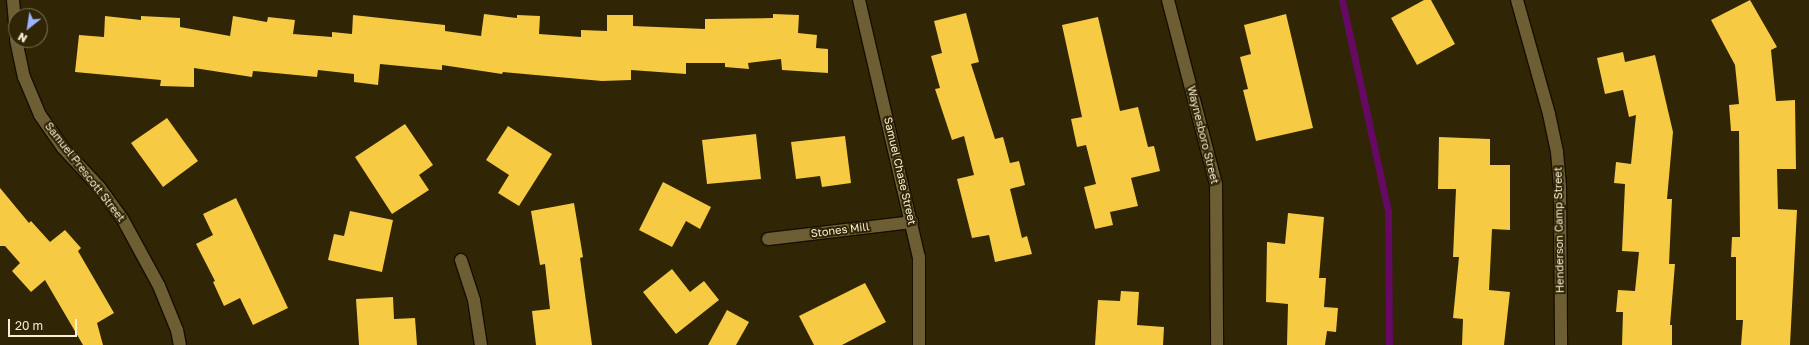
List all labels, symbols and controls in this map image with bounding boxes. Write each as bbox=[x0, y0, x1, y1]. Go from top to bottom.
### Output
north arrow bbox=[8, 8, 48, 48]
text: N bbox=[15, 30, 29, 46]
street label: Waynesboro Street bbox=[1184, 85, 1222, 185]
street label: Samuel Chase Street bbox=[881, 116, 919, 226]
street label: Samuel Prescott Street bbox=[42, 120, 128, 224]
street label: Henderson Camp Street bbox=[1551, 167, 1567, 293]
street label: Stones Mill bbox=[810, 220, 870, 240]
scale bar bbox=[10, 311, 79, 337]
text: 20 m bbox=[15, 318, 43, 333]

